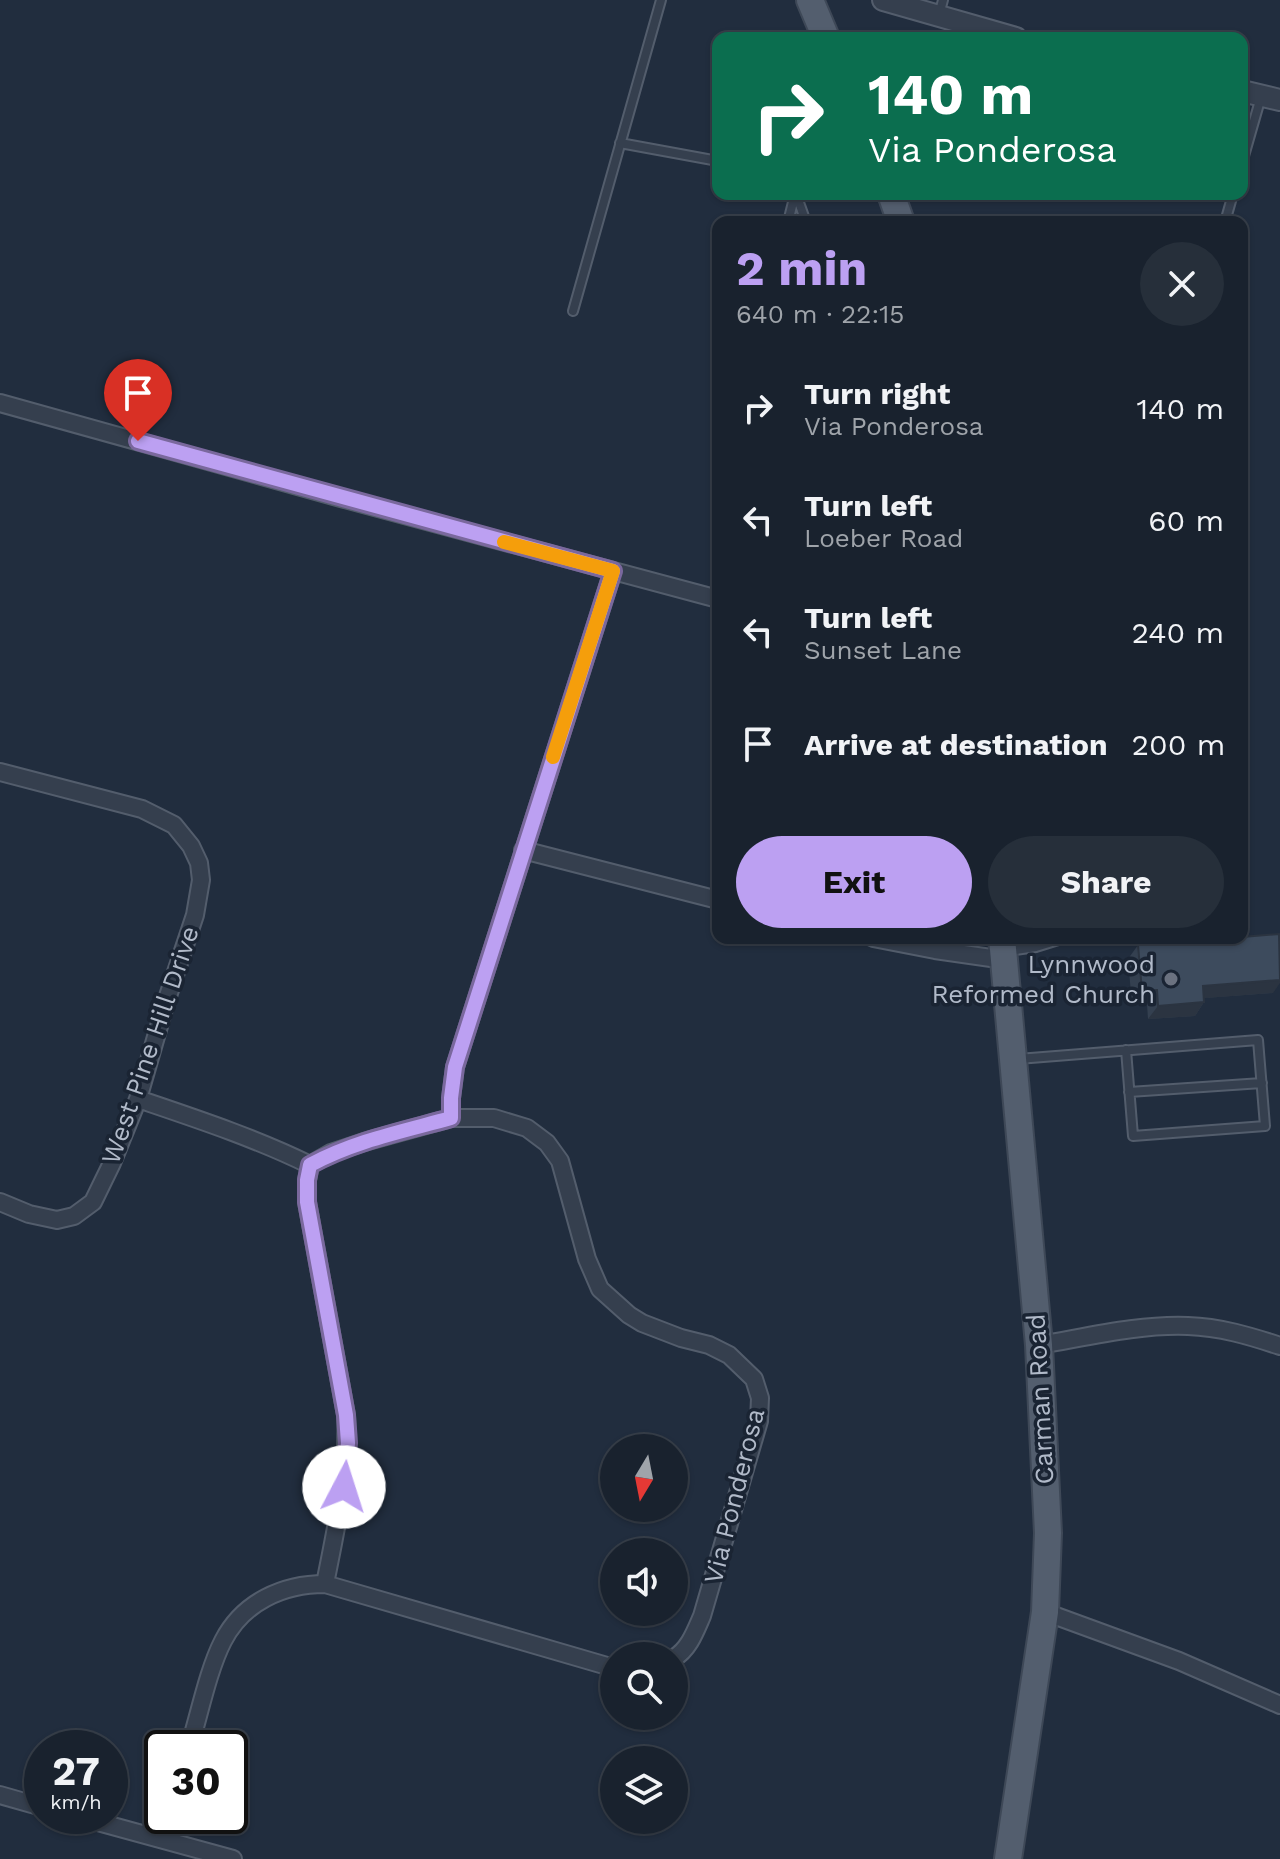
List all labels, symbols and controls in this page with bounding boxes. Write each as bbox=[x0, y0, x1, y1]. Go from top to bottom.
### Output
text: 140 m bbox=[868, 62, 1033, 128]
icon: right bbox=[736, 64, 840, 168]
text: Via Ponderosa bbox=[868, 129, 1117, 171]
text: 2 min bbox=[736, 240, 867, 297]
button: close bbox=[1140, 242, 1224, 326]
text: 640 m · 22:15 bbox=[736, 299, 904, 329]
pin bbox=[104, 359, 172, 441]
icon: arrive bbox=[116, 371, 160, 415]
text: Turn right bbox=[804, 376, 950, 411]
icon: right bbox=[736, 386, 780, 430]
text: 140 m bbox=[1136, 391, 1224, 426]
text: Via Ponderosa bbox=[804, 411, 984, 441]
text: Turn left bbox=[804, 488, 932, 523]
icon: left bbox=[736, 498, 780, 542]
text: 60 m bbox=[1148, 503, 1224, 538]
text: Loeber Road bbox=[804, 523, 963, 553]
text: Turn left bbox=[804, 600, 932, 635]
icon: left bbox=[736, 610, 780, 654]
text: 240 m bbox=[1132, 615, 1224, 650]
text: Sunset Lane bbox=[804, 635, 962, 665]
icon: arrive bbox=[736, 722, 780, 766]
text: Arrive at destination bbox=[804, 727, 1108, 762]
text: 200 m bbox=[1132, 727, 1225, 762]
button: Exit bbox=[736, 836, 972, 928]
button: Share bbox=[988, 836, 1224, 928]
street label: West Pine Hill Drive bbox=[95, 922, 205, 1168]
place label: Lynnwood Reformed Church bbox=[931, 949, 1155, 1009]
marker: Lynnwood Reformed Church bbox=[1162, 970, 1180, 988]
street label: Carman Road bbox=[1021, 1313, 1059, 1485]
street label: Via Ponderosa bbox=[698, 1405, 770, 1587]
north arrow bbox=[600, 1434, 688, 1522]
map controls bbox=[600, 1434, 688, 1834]
position arrow bbox=[302, 1445, 386, 1529]
button: sound bbox=[600, 1538, 688, 1626]
button: search bbox=[600, 1642, 688, 1730]
speed limit sign: 30 bbox=[144, 1730, 248, 1834]
button: layers bbox=[600, 1746, 688, 1834]
text: 27 bbox=[52, 1748, 100, 1795]
text: km/h bbox=[50, 1790, 102, 1814]

